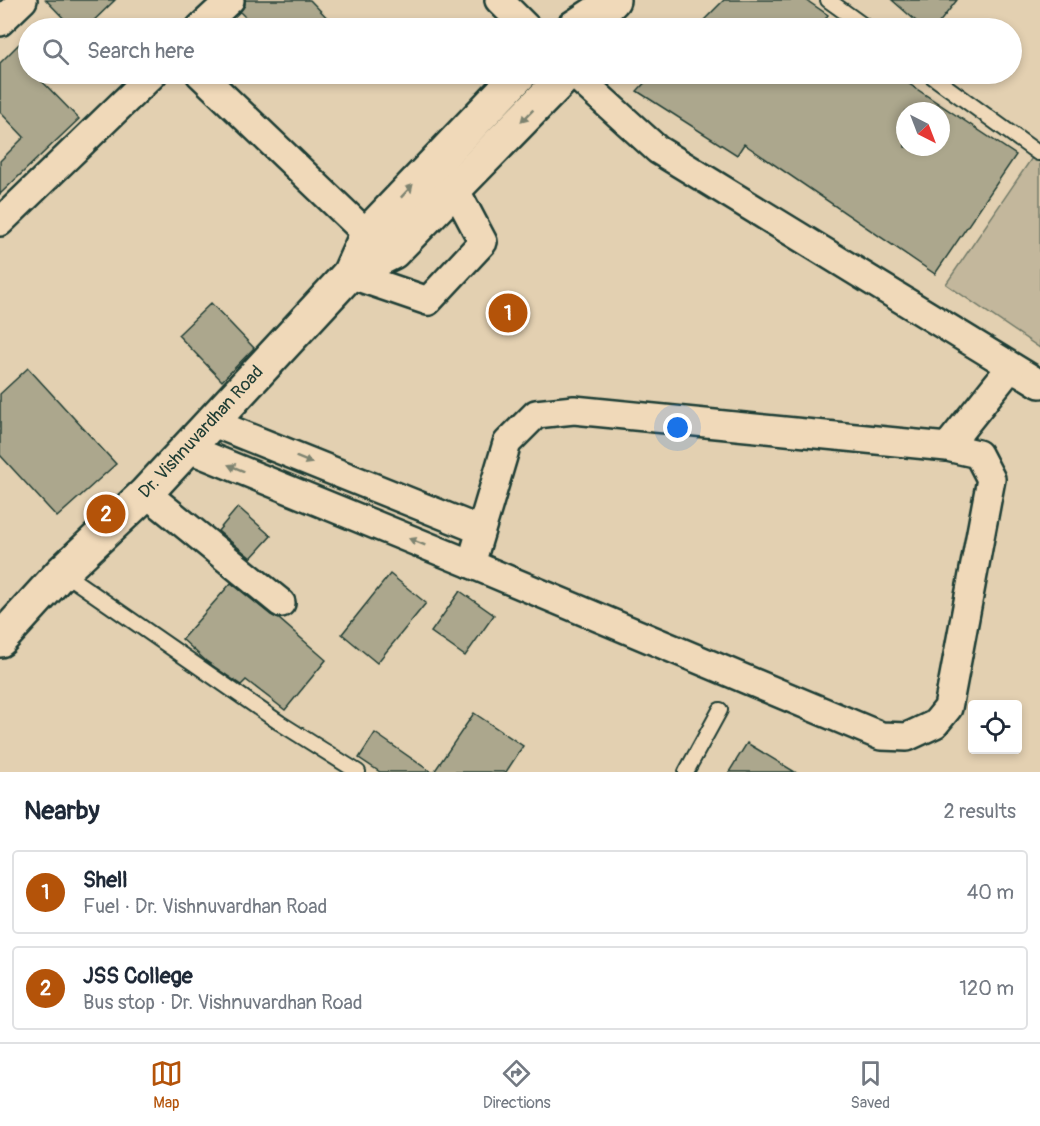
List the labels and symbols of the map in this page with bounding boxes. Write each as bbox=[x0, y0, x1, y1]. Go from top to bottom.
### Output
north arrow bbox=[896, 102, 950, 156]
one-way arrow bbox=[520, 108, 534, 122]
one-way arrow bbox=[400, 184, 414, 199]
pin: 1 bbox=[488, 290, 528, 336]
street label: Dr. Vishnuvardhan Road bbox=[134, 361, 268, 503]
your location bbox=[663, 413, 692, 442]
one-way arrow bbox=[295, 456, 313, 465]
one-way arrow bbox=[227, 463, 245, 472]
pin: 2 bbox=[86, 492, 126, 536]
one-way arrow bbox=[407, 537, 425, 547]

